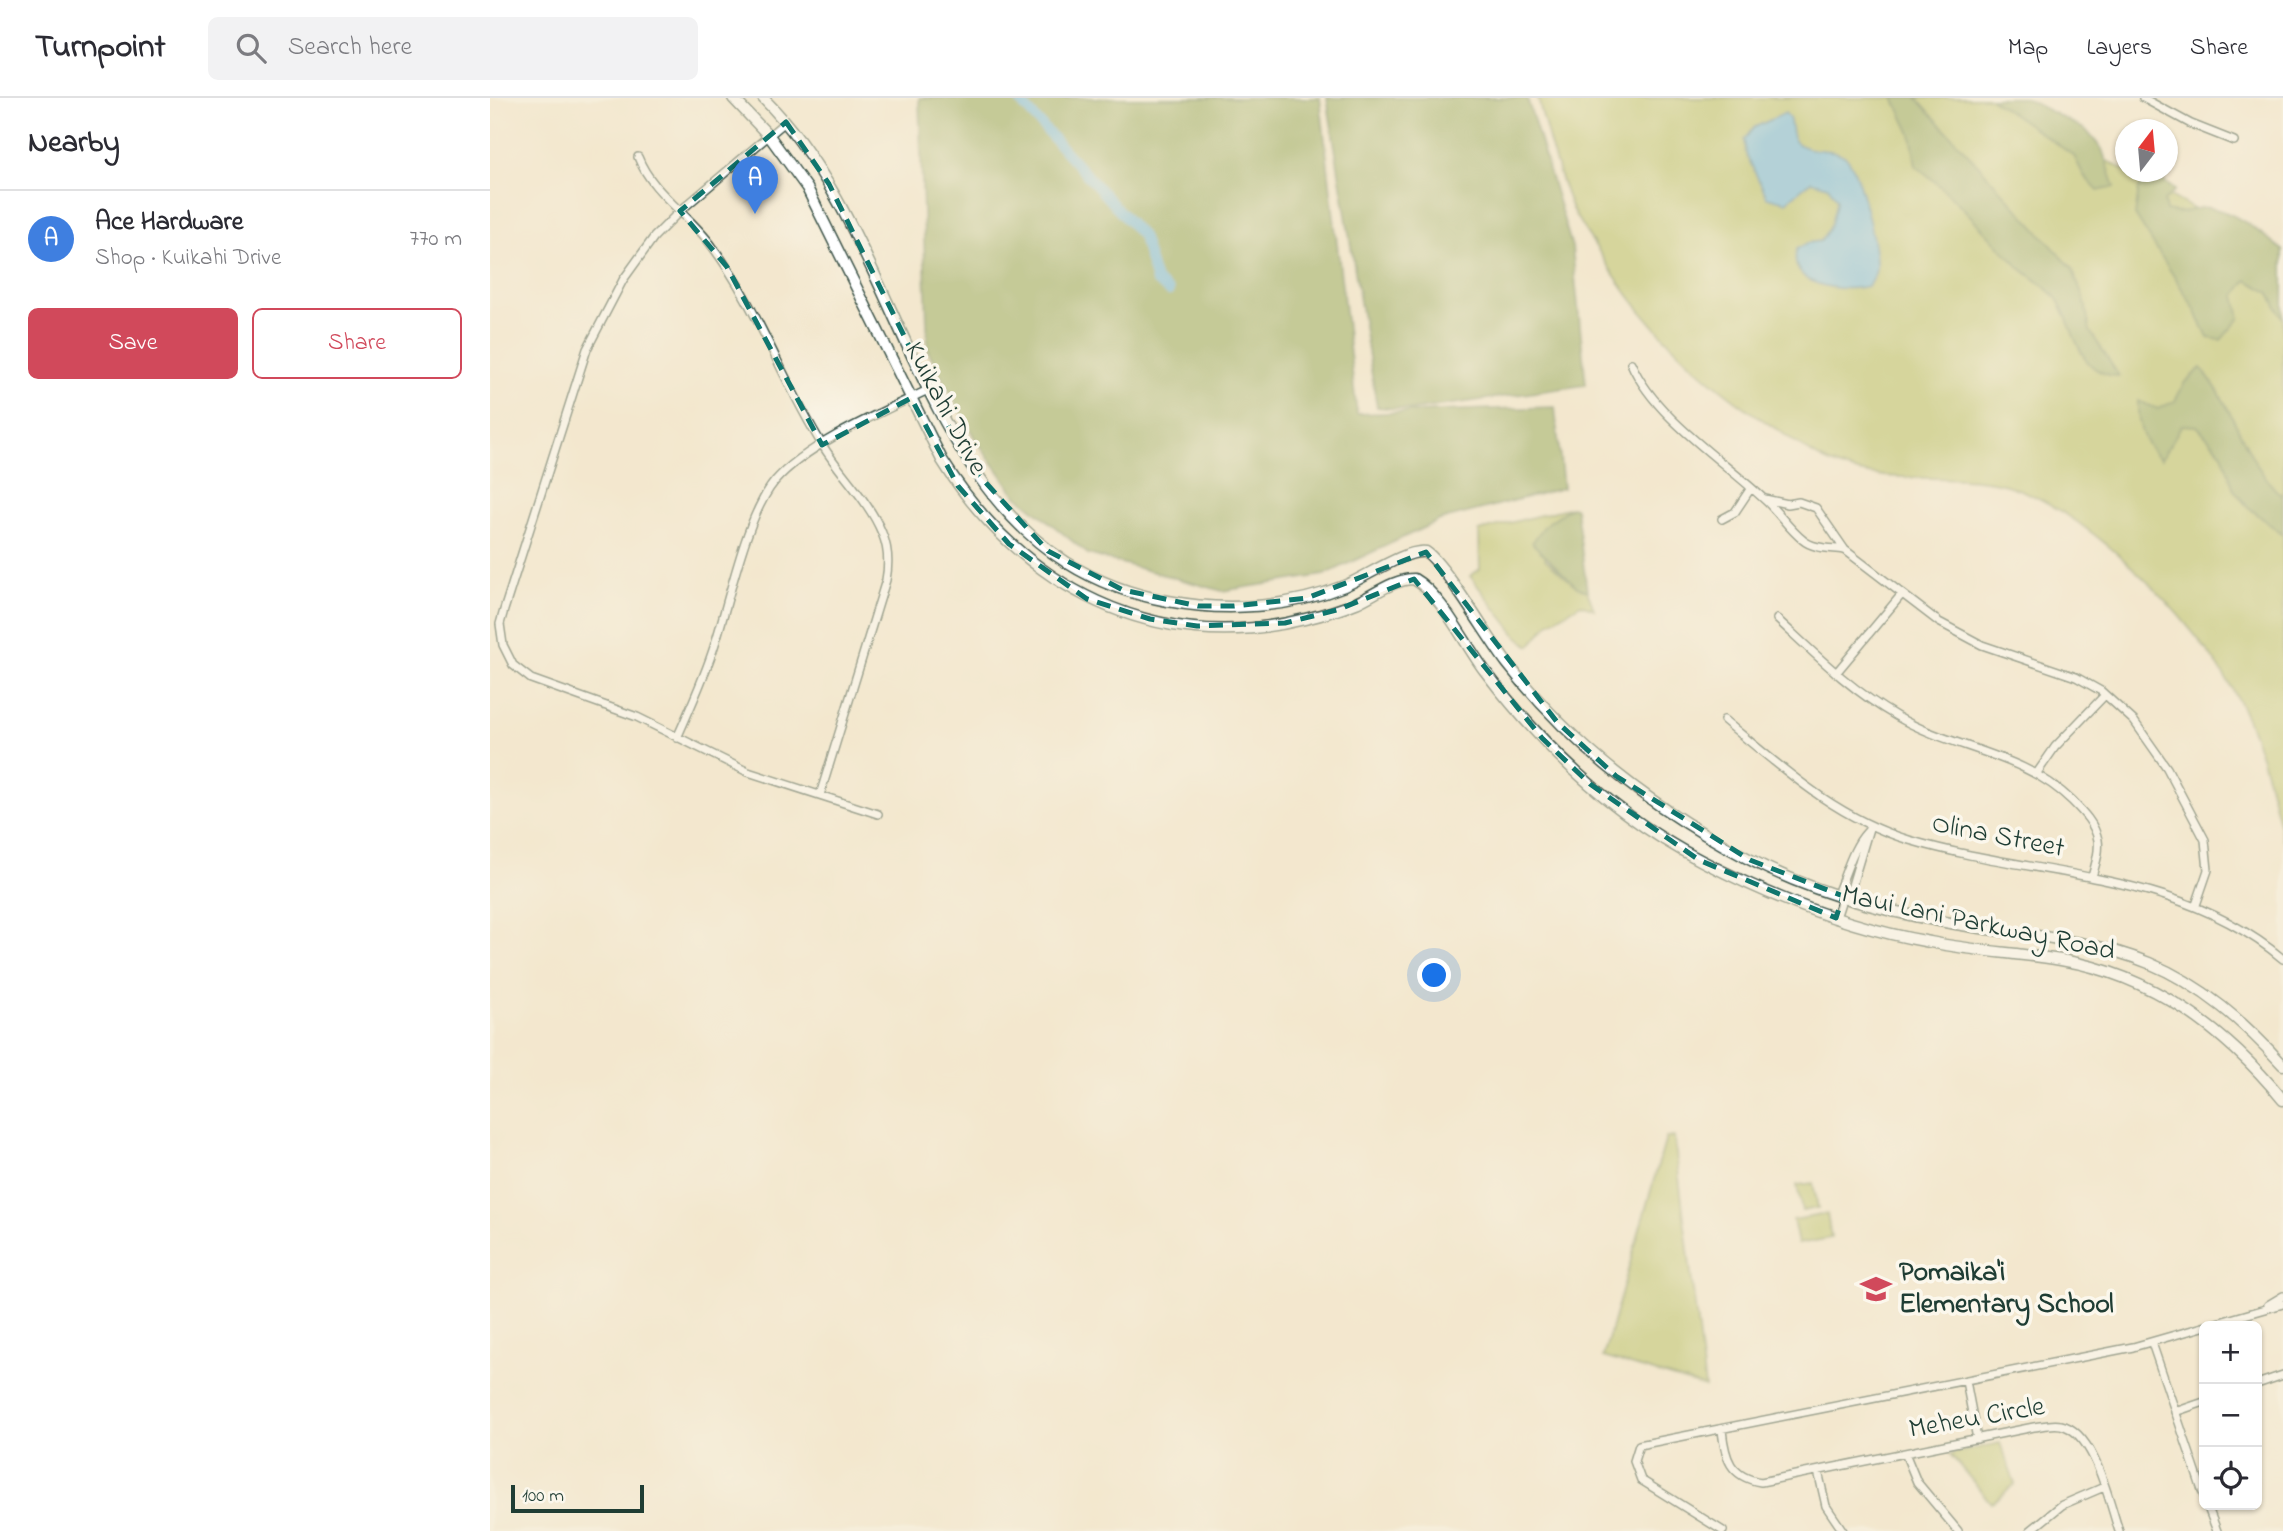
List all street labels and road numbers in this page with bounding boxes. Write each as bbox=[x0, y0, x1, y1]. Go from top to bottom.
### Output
street label: Kuikahi Drive bbox=[893, 335, 998, 483]
street label: Olina Street bbox=[1928, 804, 2068, 870]
street label: Maui Lani Parkway Road bbox=[1837, 875, 2119, 973]
street label: Meheu Circle bbox=[1906, 1387, 2049, 1451]

